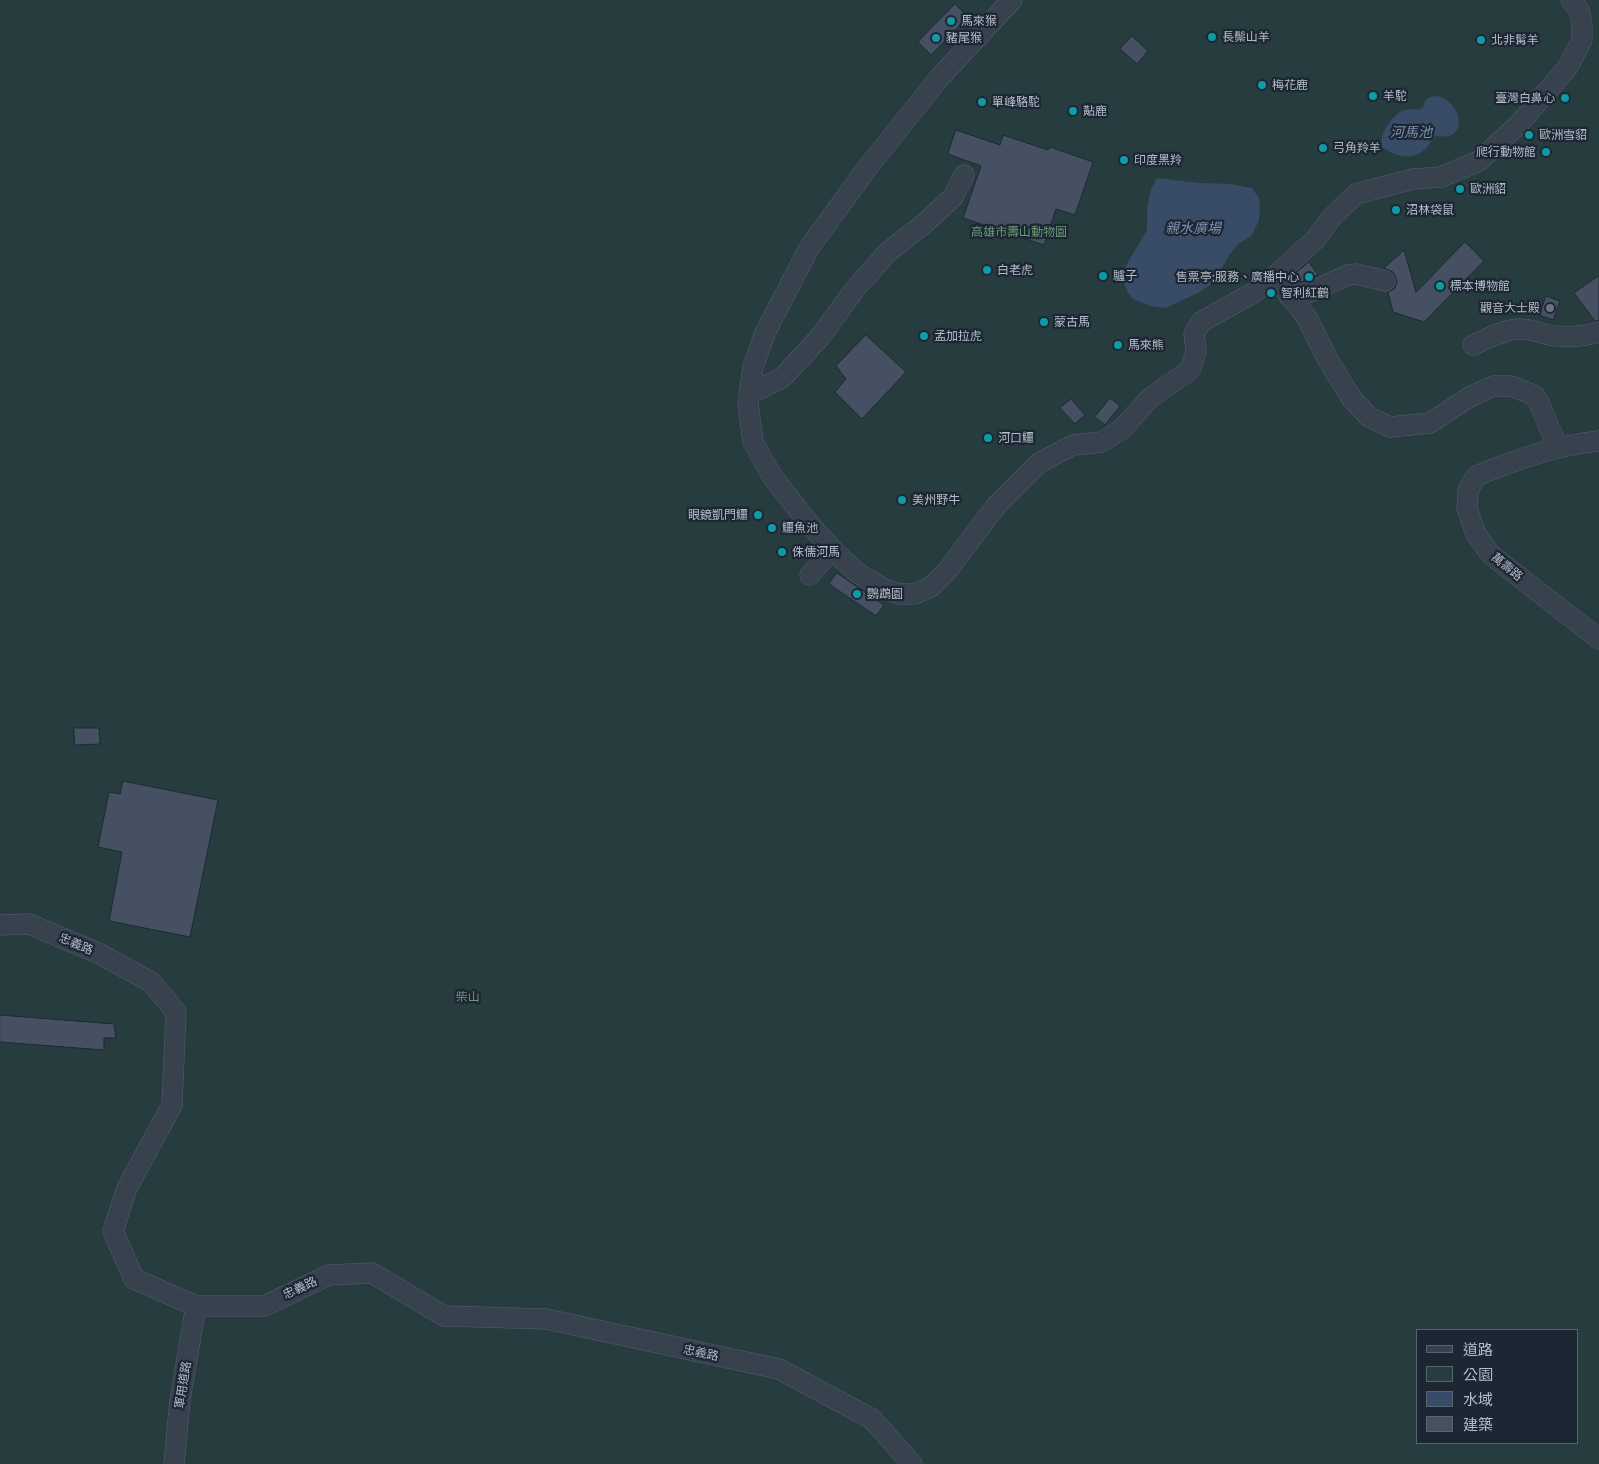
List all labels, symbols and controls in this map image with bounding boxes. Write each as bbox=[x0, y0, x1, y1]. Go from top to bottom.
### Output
place label: 馬來猴 bbox=[961, 14, 997, 28]
marker: 馬來猴 bbox=[945, 15, 957, 27]
place label: 長鬃山羊 bbox=[1222, 30, 1270, 44]
place label: 豬尾猴 bbox=[946, 31, 982, 45]
marker: 長鬃山羊 bbox=[1206, 31, 1218, 43]
marker: 豬尾猴 bbox=[930, 32, 942, 44]
place label: 北非髯羊 bbox=[1491, 33, 1539, 47]
marker: 北非髯羊 bbox=[1475, 34, 1487, 46]
place label: 梅花鹿 bbox=[1272, 78, 1308, 92]
marker: 梅花鹿 bbox=[1256, 79, 1268, 91]
place label: 羊駝 bbox=[1383, 89, 1407, 103]
marker: 羊駝 bbox=[1367, 90, 1379, 102]
place label: 臺灣白鼻心 bbox=[1495, 91, 1555, 105]
marker: 臺灣白鼻心 bbox=[1559, 92, 1571, 104]
place label: 單峰駱駝 bbox=[992, 95, 1040, 109]
marker: 單峰駱駝 bbox=[976, 96, 988, 108]
place label: 黇鹿 bbox=[1083, 104, 1107, 118]
marker: 黇鹿 bbox=[1067, 105, 1079, 117]
water label: 河馬池 bbox=[1390, 124, 1432, 140]
place label: 歐洲雪貂 bbox=[1539, 128, 1587, 142]
marker: 歐洲雪貂 bbox=[1523, 129, 1535, 141]
place label: 弓角羚羊 bbox=[1333, 141, 1381, 155]
marker: 弓角羚羊 bbox=[1317, 142, 1329, 154]
place label: 爬行動物館 bbox=[1476, 145, 1536, 159]
marker: 爬行動物館 bbox=[1540, 146, 1552, 158]
place label: 印度黑羚 bbox=[1134, 153, 1182, 167]
marker: 印度黑羚 bbox=[1118, 154, 1130, 166]
place label: 歐洲貂 bbox=[1470, 182, 1506, 196]
marker: 歐洲貂 bbox=[1454, 183, 1466, 195]
place label: 沼林袋鼠 bbox=[1406, 203, 1454, 217]
marker: 沼林袋鼠 bbox=[1390, 204, 1402, 216]
water label: 親水廣場 bbox=[1165, 220, 1221, 236]
park label: 高雄市壽山動物園 bbox=[971, 225, 1067, 239]
place label: 白老虎 bbox=[997, 263, 1033, 277]
marker: 白老虎 bbox=[981, 264, 993, 276]
place label: 驢子 bbox=[1113, 269, 1137, 283]
marker: 驢子 bbox=[1097, 270, 1109, 282]
place label: 售票亭;服務、廣播中心 bbox=[1176, 270, 1299, 284]
marker: 售票亭;服務、廣播中心 bbox=[1303, 271, 1315, 283]
place label: 標本博物館 bbox=[1450, 279, 1510, 293]
marker: 標本博物館 bbox=[1434, 280, 1446, 292]
place label: 智利紅鶴 bbox=[1281, 286, 1329, 300]
marker: 智利紅鶴 bbox=[1265, 287, 1277, 299]
place label: 觀音大士殿 bbox=[1480, 301, 1540, 315]
marker: 觀音大士殿 bbox=[1544, 302, 1556, 314]
place label: 蒙古馬 bbox=[1054, 315, 1090, 329]
marker: 蒙古馬 bbox=[1038, 316, 1050, 328]
place label: 孟加拉虎 bbox=[934, 329, 982, 343]
marker: 孟加拉虎 bbox=[918, 330, 930, 342]
place label: 馬來熊 bbox=[1128, 338, 1164, 352]
marker: 馬來熊 bbox=[1112, 339, 1124, 351]
place label: 河口鱷 bbox=[998, 431, 1034, 445]
marker: 河口鱷 bbox=[982, 432, 994, 444]
place label: 美州野牛 bbox=[912, 493, 960, 507]
marker: 美州野牛 bbox=[896, 494, 908, 506]
place label: 眼鏡凱門鱷 bbox=[688, 508, 748, 522]
marker: 眼鏡凱門鱷 bbox=[752, 509, 764, 521]
place label: 鱷魚池 bbox=[782, 521, 818, 535]
marker: 鱷魚池 bbox=[766, 522, 778, 534]
place label: 侏儒河馬 bbox=[792, 545, 840, 559]
marker: 侏儒河馬 bbox=[776, 546, 788, 558]
street label: 萬壽路 bbox=[1488, 550, 1526, 584]
place label: 鸚鵡園 bbox=[867, 587, 903, 601]
marker: 鸚鵡園 bbox=[851, 588, 863, 600]
street label: 忠義路 bbox=[57, 930, 95, 958]
park label: 柴山 bbox=[456, 990, 480, 1004]
street label: 忠義路 bbox=[281, 1274, 319, 1302]
legend bbox=[1416, 1329, 1579, 1444]
text: 道路 bbox=[1463, 1340, 1493, 1358]
street label: 忠義路 bbox=[682, 1342, 720, 1364]
street label: 軍用道路 bbox=[172, 1360, 194, 1410]
text: 公園 bbox=[1463, 1365, 1493, 1383]
text: 水域 bbox=[1463, 1390, 1493, 1408]
text: 建築 bbox=[1463, 1415, 1493, 1433]

